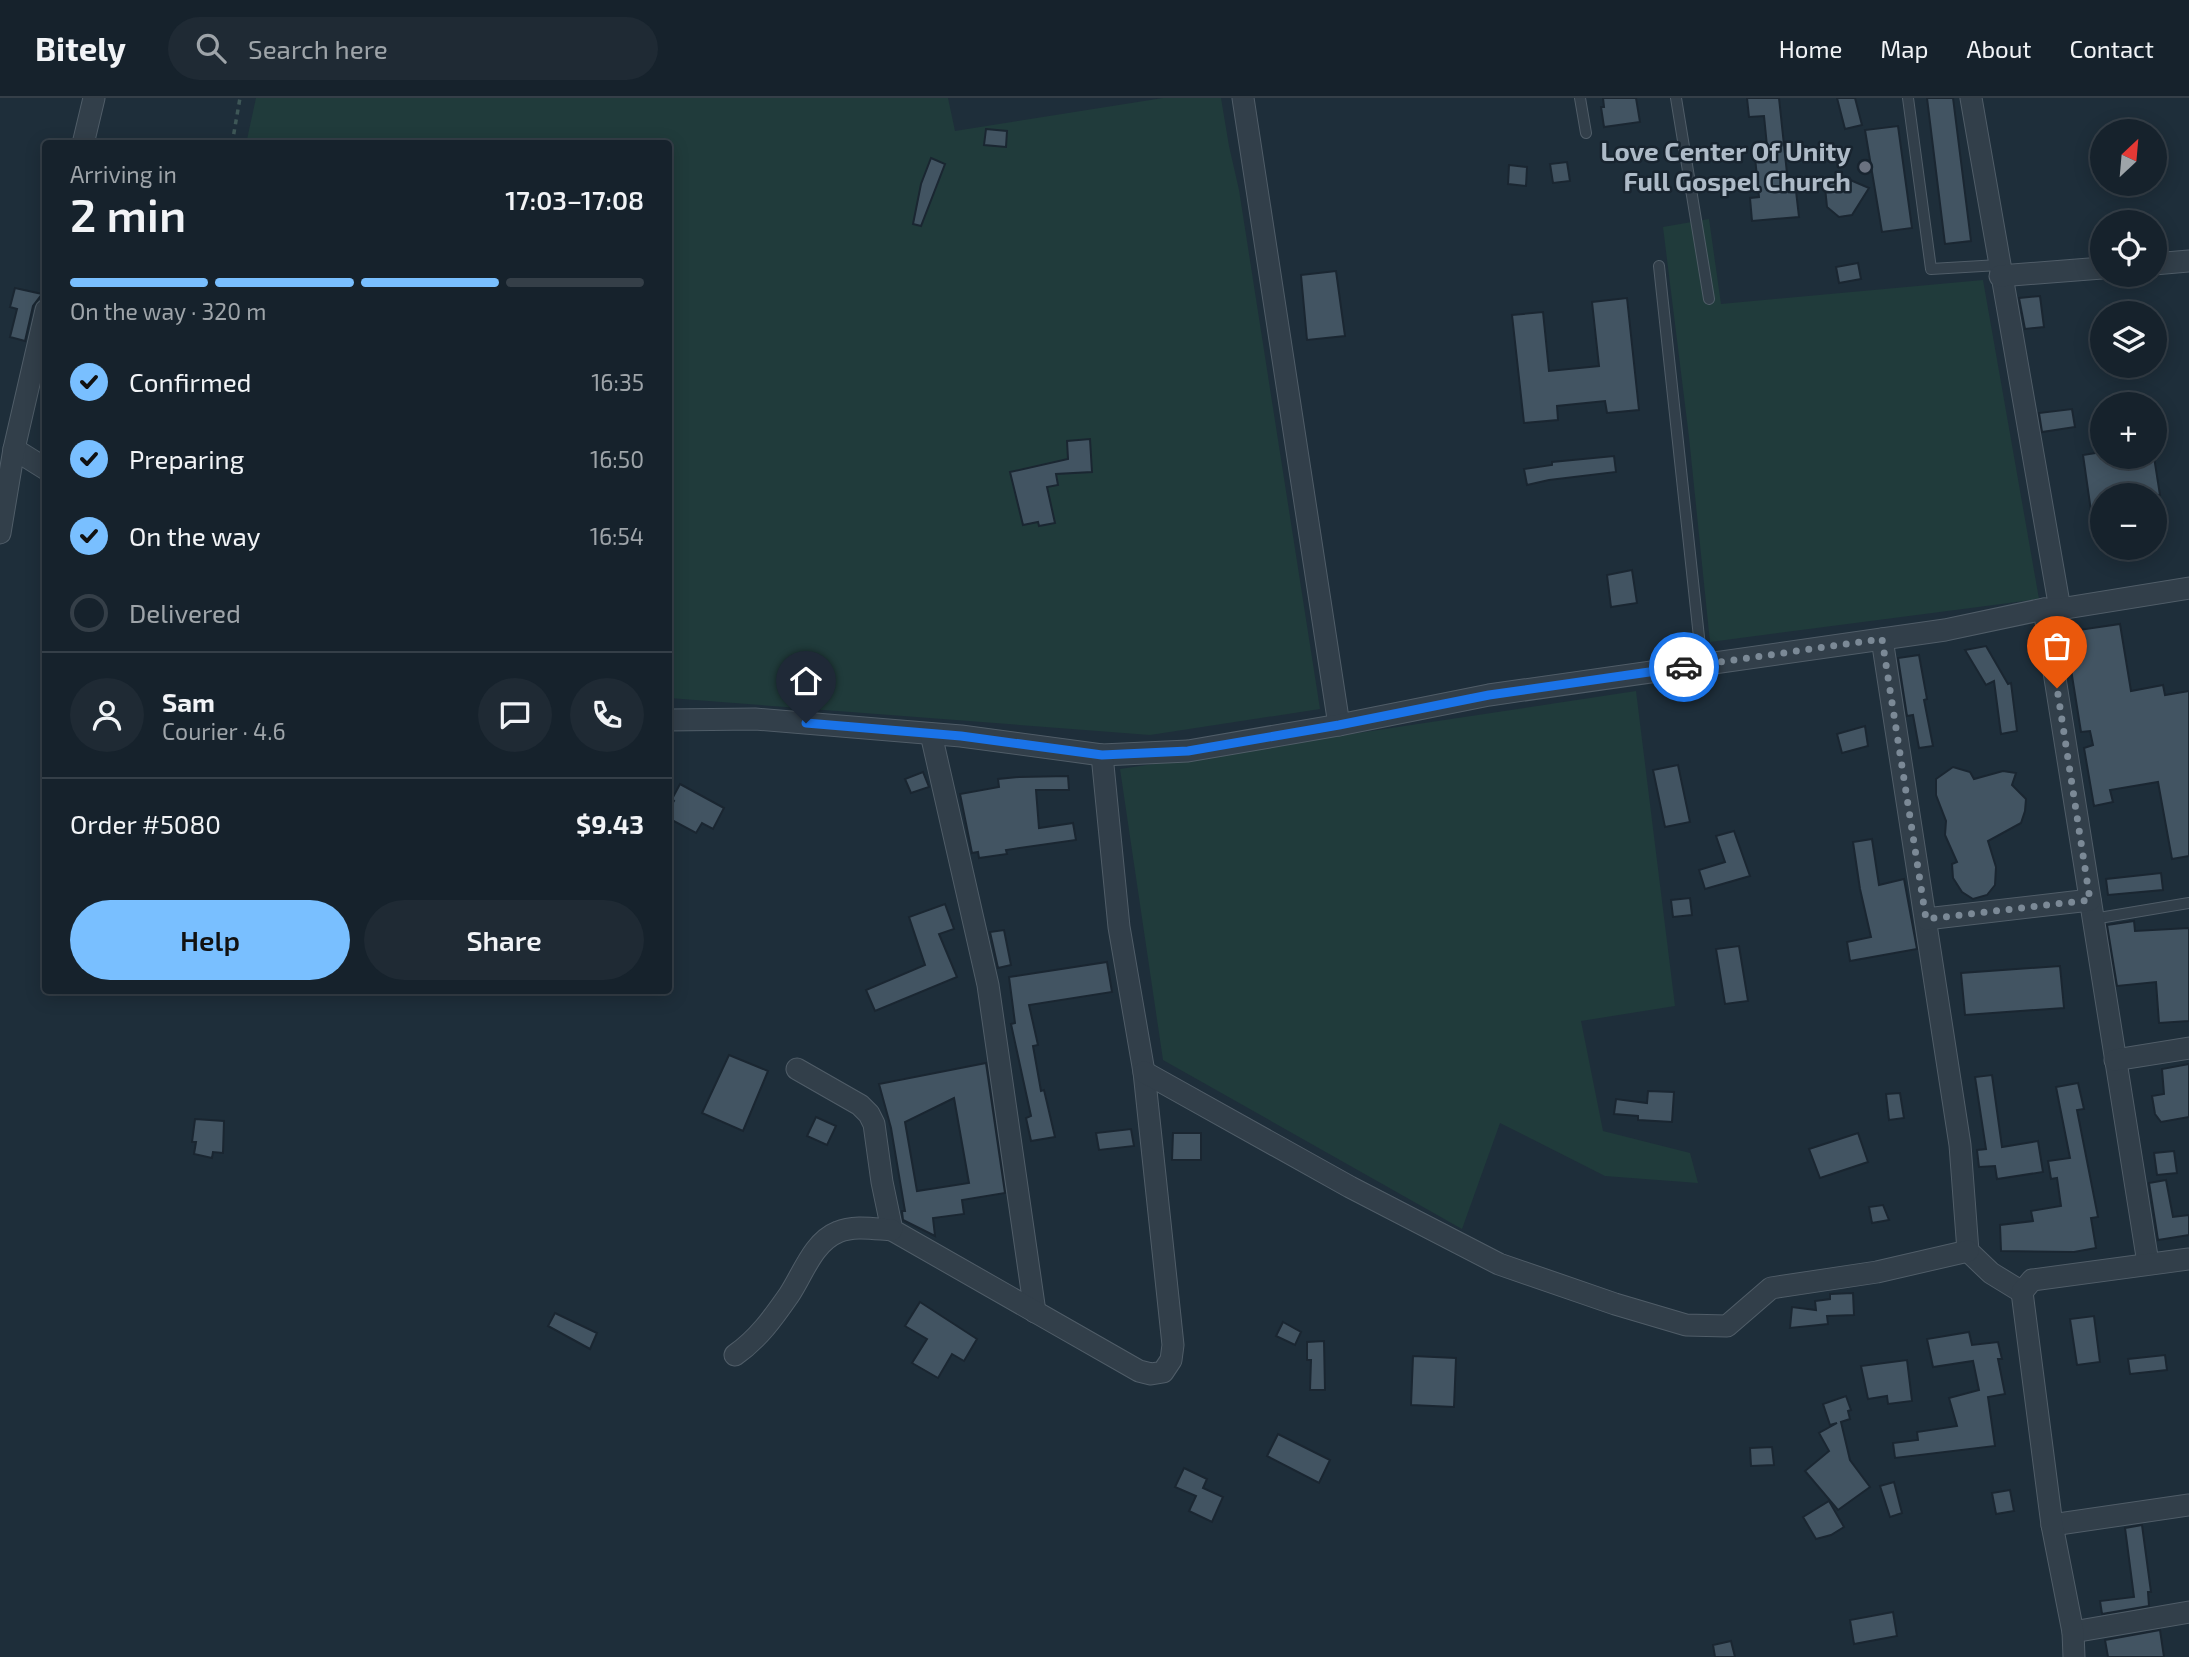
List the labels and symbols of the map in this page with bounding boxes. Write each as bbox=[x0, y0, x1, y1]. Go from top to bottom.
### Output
north arrow bbox=[2090, 119, 2166, 196]
place label: Love Center Of Unity Full Gospel Church bbox=[1601, 135, 1851, 196]
marker: Love Center Of Unity Full Gospel Church bbox=[1857, 159, 1873, 175]
pin bbox=[2027, 616, 2087, 688]
courier bbox=[1649, 632, 1719, 702]
pin bbox=[776, 651, 836, 723]

